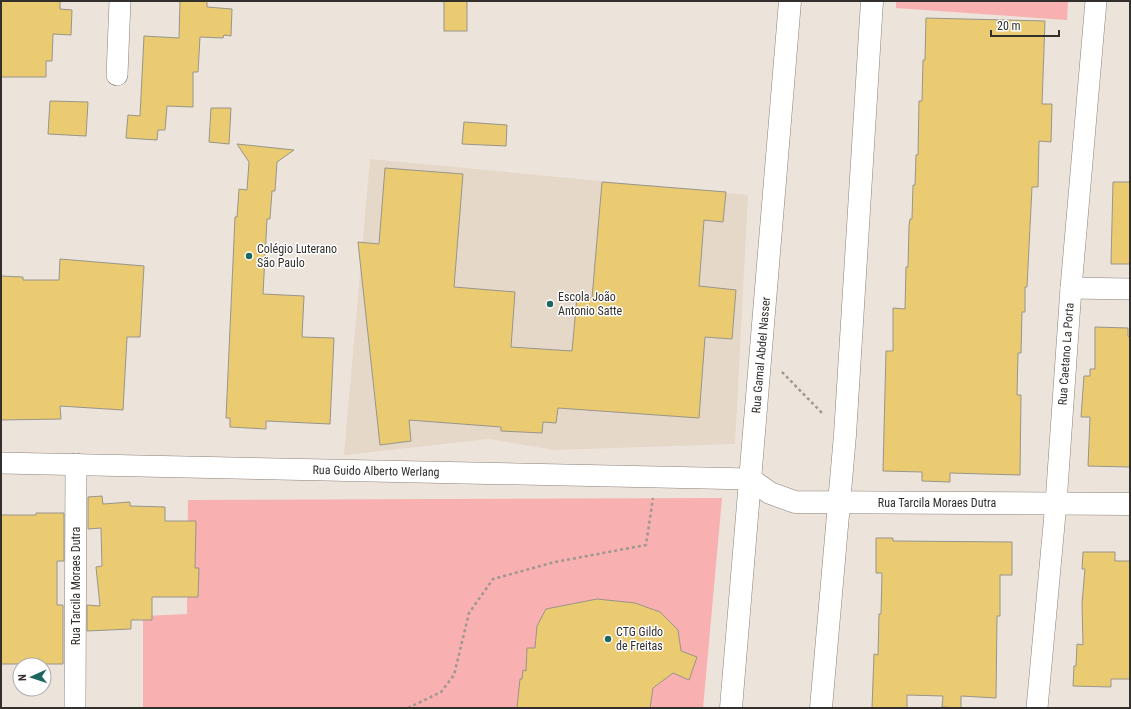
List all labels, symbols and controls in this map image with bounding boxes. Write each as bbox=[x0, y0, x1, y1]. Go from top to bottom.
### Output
scale bar bbox=[991, 12, 1059, 38]
text: 20 m bbox=[997, 19, 1021, 33]
place label: Colégio Luterano São Paulo bbox=[257, 242, 337, 270]
marker: Colégio Luterano São Paulo bbox=[244, 251, 254, 261]
place label: Escola João Antonio Satte bbox=[558, 290, 623, 318]
street label: Rua Gamal Abdel Nasser bbox=[749, 296, 773, 414]
marker: Escola João Antonio Satte bbox=[545, 299, 555, 309]
street label: Rua Caetano La Porta bbox=[1055, 302, 1077, 406]
street label: Rua Guido Alberto Werlang bbox=[312, 463, 440, 479]
street label: Rua Tarcila Moraes Dutra bbox=[878, 496, 996, 510]
street label: Rua Tarcila Moraes Dutra bbox=[69, 527, 83, 645]
place label: CTG Gildo de Freitas bbox=[616, 625, 663, 653]
marker: CTG Gildo de Freitas bbox=[603, 634, 613, 644]
north arrow bbox=[12, 657, 52, 697]
text: N bbox=[16, 674, 29, 681]

